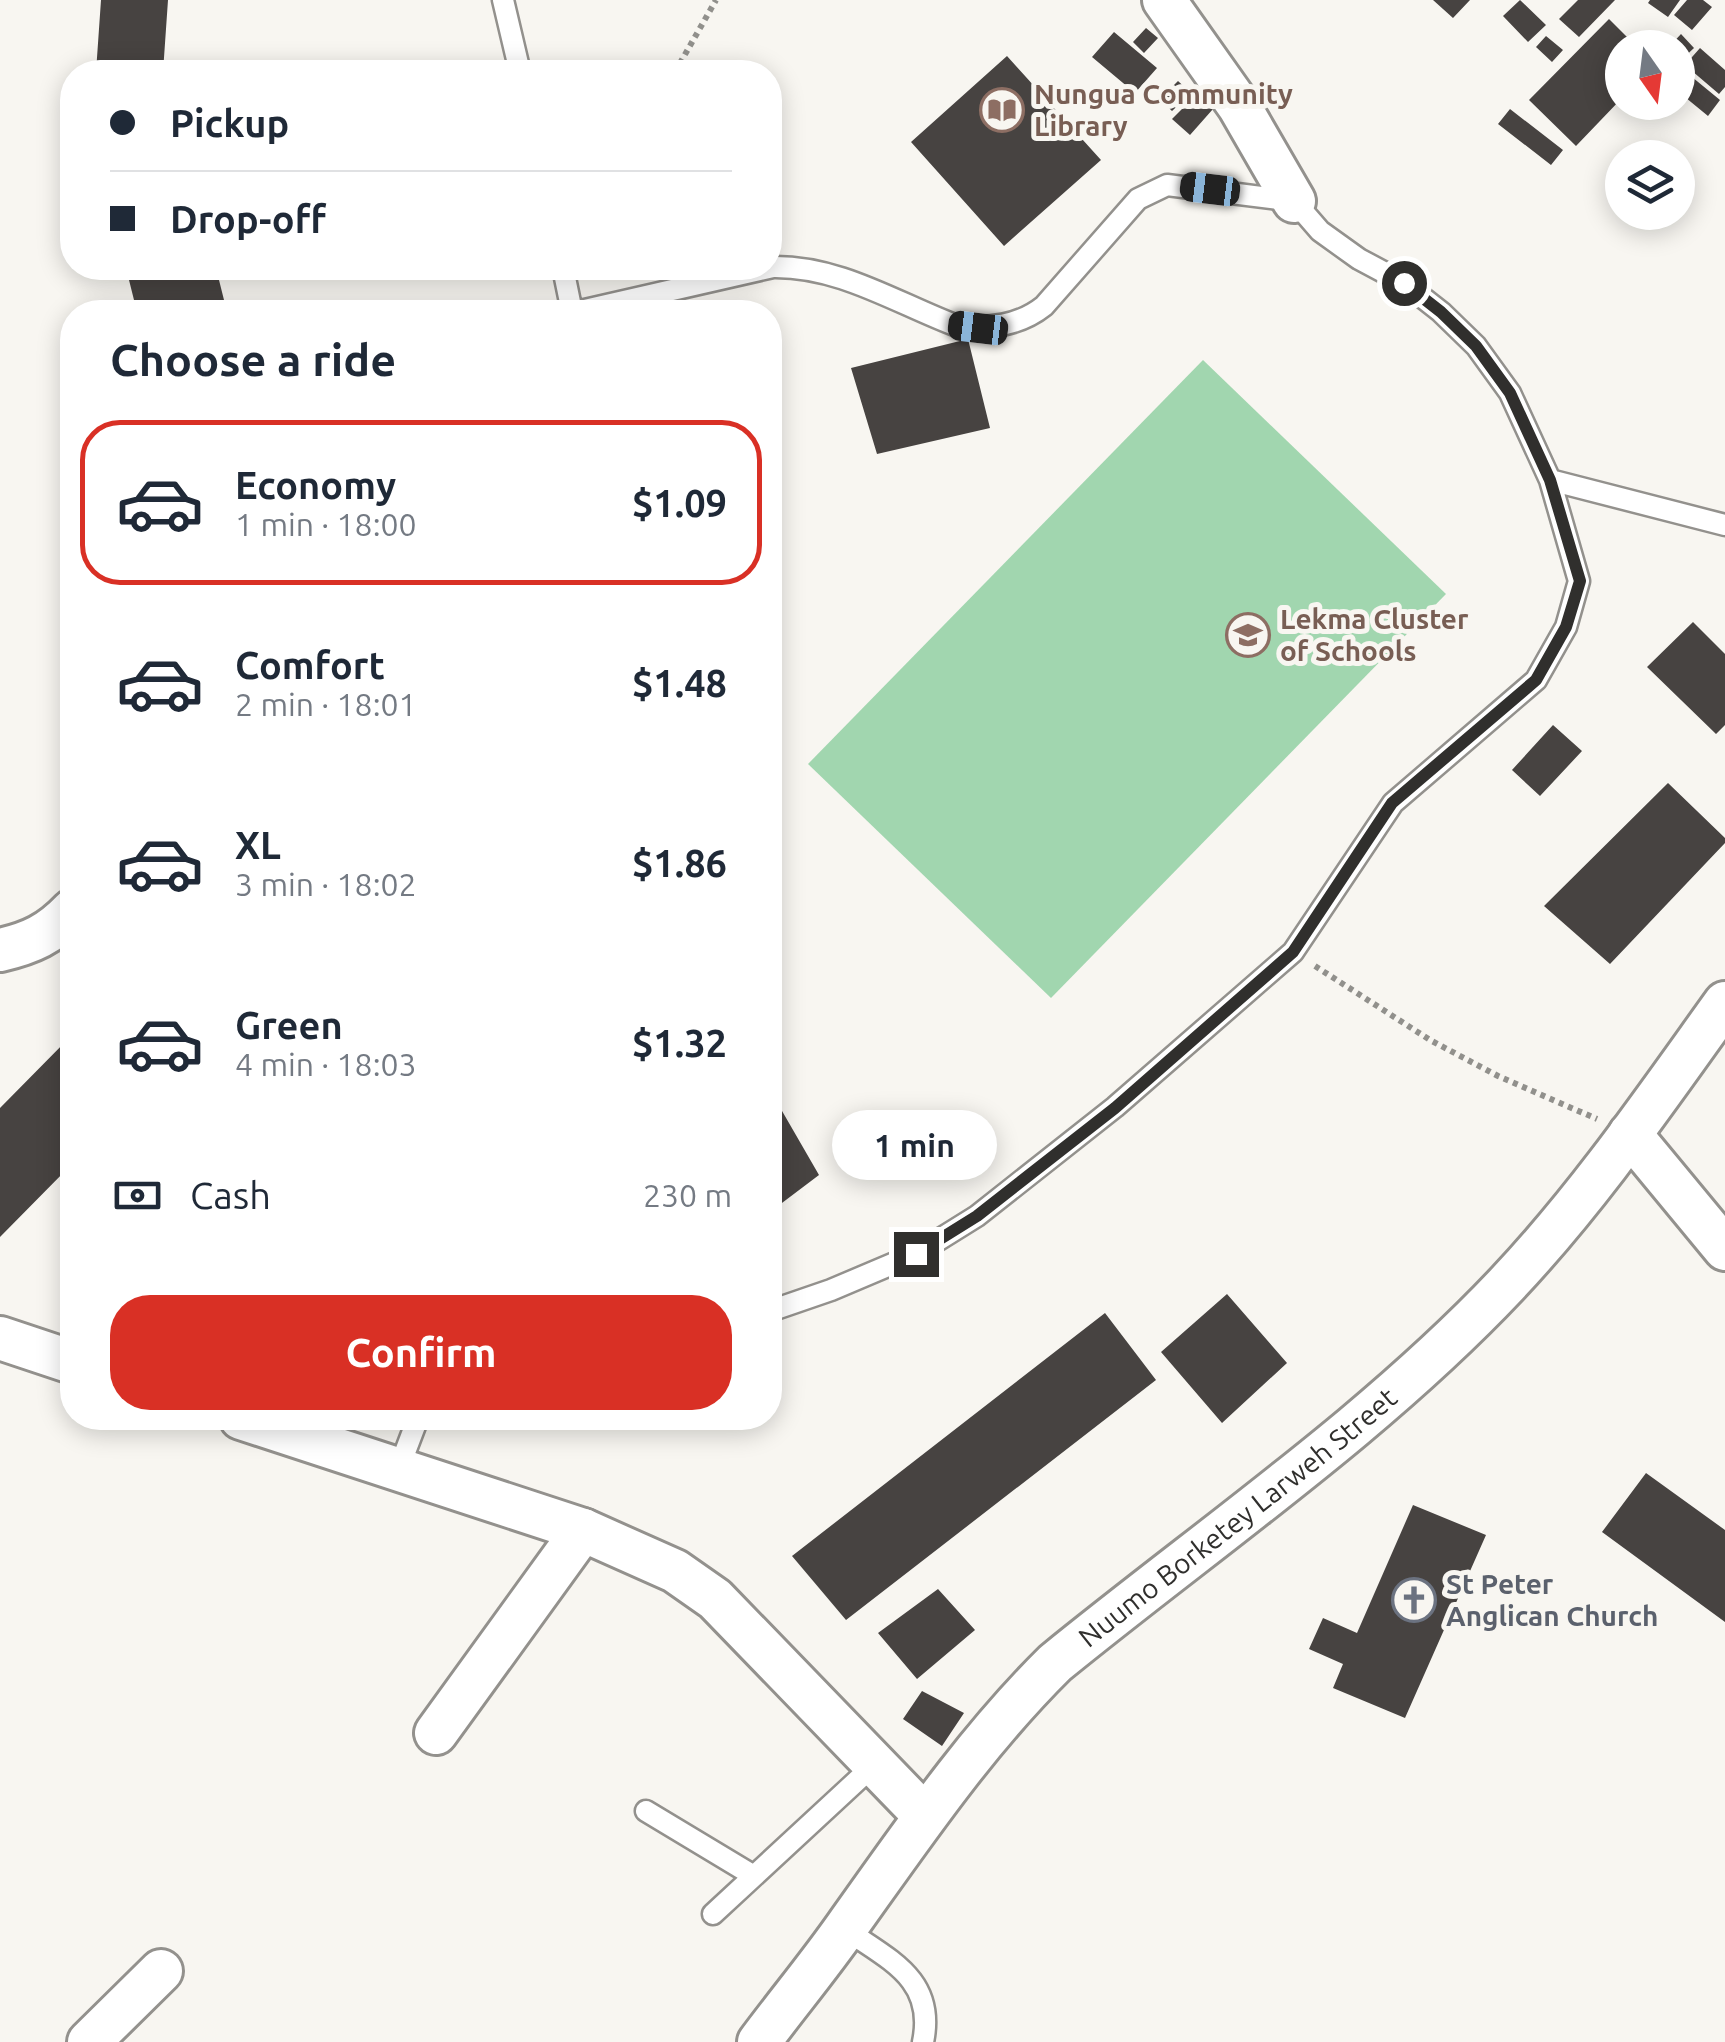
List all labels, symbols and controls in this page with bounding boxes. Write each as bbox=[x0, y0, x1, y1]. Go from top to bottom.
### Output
north arrow bbox=[1605, 30, 1695, 120]
map controls bbox=[1605, 30, 1695, 230]
place label: Nungua Community Library bbox=[1034, 78, 1293, 141]
library icon: Nungua Community Library bbox=[979, 87, 1025, 133]
text: Pickup bbox=[170, 102, 289, 144]
button: layers bbox=[1605, 140, 1695, 230]
car bbox=[1178, 170, 1242, 208]
text: Drop-off bbox=[170, 198, 326, 240]
route start bbox=[1382, 261, 1427, 306]
car bbox=[946, 309, 1010, 347]
text: Choose a ride bbox=[110, 334, 396, 385]
icon: car bbox=[115, 458, 205, 548]
text: Economy bbox=[235, 464, 396, 506]
text: $1.09 bbox=[632, 482, 727, 524]
text: 1 min · 18:00 bbox=[235, 506, 417, 542]
place label: Lekma Cluster of Schools bbox=[1280, 603, 1469, 666]
school or university icon: Lekma Cluster of Schools bbox=[1225, 612, 1271, 658]
icon: car bbox=[115, 638, 205, 728]
text: Comfort bbox=[235, 644, 385, 686]
text: $1.48 bbox=[632, 662, 727, 704]
text: 2 min · 18:01 bbox=[235, 686, 417, 722]
icon: car bbox=[115, 818, 205, 908]
text: XL bbox=[235, 824, 281, 866]
text: $1.86 bbox=[632, 842, 727, 884]
text: 3 min · 18:02 bbox=[235, 866, 417, 902]
icon: car bbox=[115, 998, 205, 1088]
text: Green bbox=[235, 1004, 343, 1046]
text: $1.32 bbox=[632, 1022, 727, 1064]
text: 4 min · 18:03 bbox=[235, 1046, 417, 1082]
callout: 1 min bbox=[834, 1109, 998, 1179]
text: 1 min bbox=[874, 1127, 955, 1163]
icon: cash bbox=[110, 1168, 165, 1223]
text: Cash bbox=[190, 1174, 271, 1216]
text: 230 m bbox=[643, 1177, 732, 1213]
route end bbox=[894, 1232, 939, 1277]
button: Confirm bbox=[110, 1295, 732, 1410]
street label: Nuumo Borketey Larweh Street bbox=[1072, 1381, 1402, 1653]
place label: St Peter Anglican Church bbox=[1446, 1568, 1658, 1631]
church icon: St Peter Anglican Church bbox=[1391, 1577, 1437, 1623]

